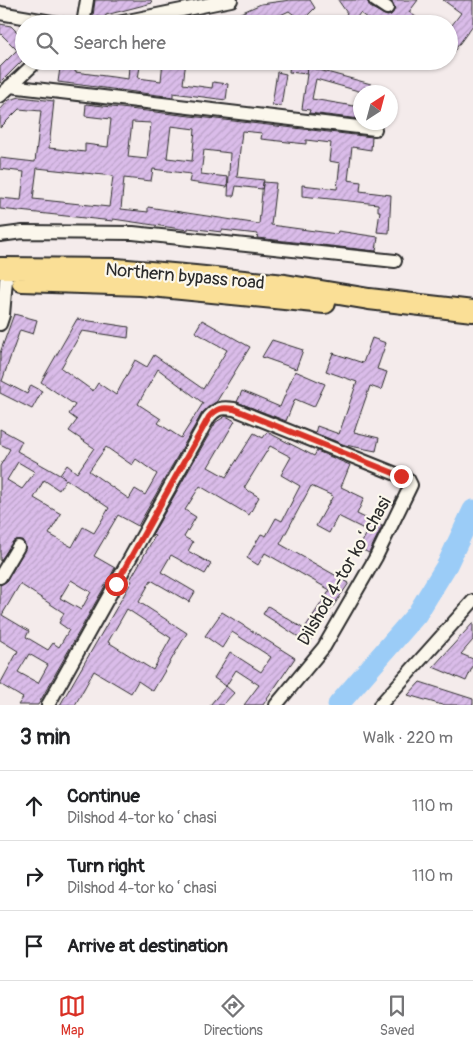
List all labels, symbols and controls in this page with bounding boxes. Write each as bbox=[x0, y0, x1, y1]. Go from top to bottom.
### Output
search box bbox=[15, 15, 458, 70]
icon: search bbox=[33, 29, 61, 57]
text: Search here bbox=[73, 31, 166, 55]
north arrow bbox=[353, 85, 398, 130]
street label: Northern bypass road bbox=[104, 258, 265, 295]
route end bbox=[390, 465, 413, 488]
street label: Dilshod 4-tor koʻchasi bbox=[292, 493, 396, 650]
route start bbox=[105, 573, 128, 596]
text: 3 min bbox=[20, 724, 70, 751]
text: Walk · 220 m bbox=[363, 728, 453, 748]
text: Continue bbox=[67, 784, 140, 808]
icon: ahead bbox=[20, 792, 48, 820]
text: 110 m bbox=[412, 796, 453, 816]
text: Dilshod 4-tor koʻchasi bbox=[67, 808, 217, 828]
text: Turn right bbox=[67, 854, 145, 878]
icon: right bbox=[20, 862, 48, 890]
text: 110 m bbox=[412, 866, 453, 886]
text: Dilshod 4-tor koʻchasi bbox=[67, 878, 217, 898]
icon: arrive bbox=[20, 932, 48, 960]
text: Arrive at destination bbox=[67, 934, 228, 958]
tab: Map bbox=[58, 992, 86, 1039]
tab: Directions bbox=[203, 992, 263, 1039]
tab: Saved bbox=[380, 992, 415, 1039]

